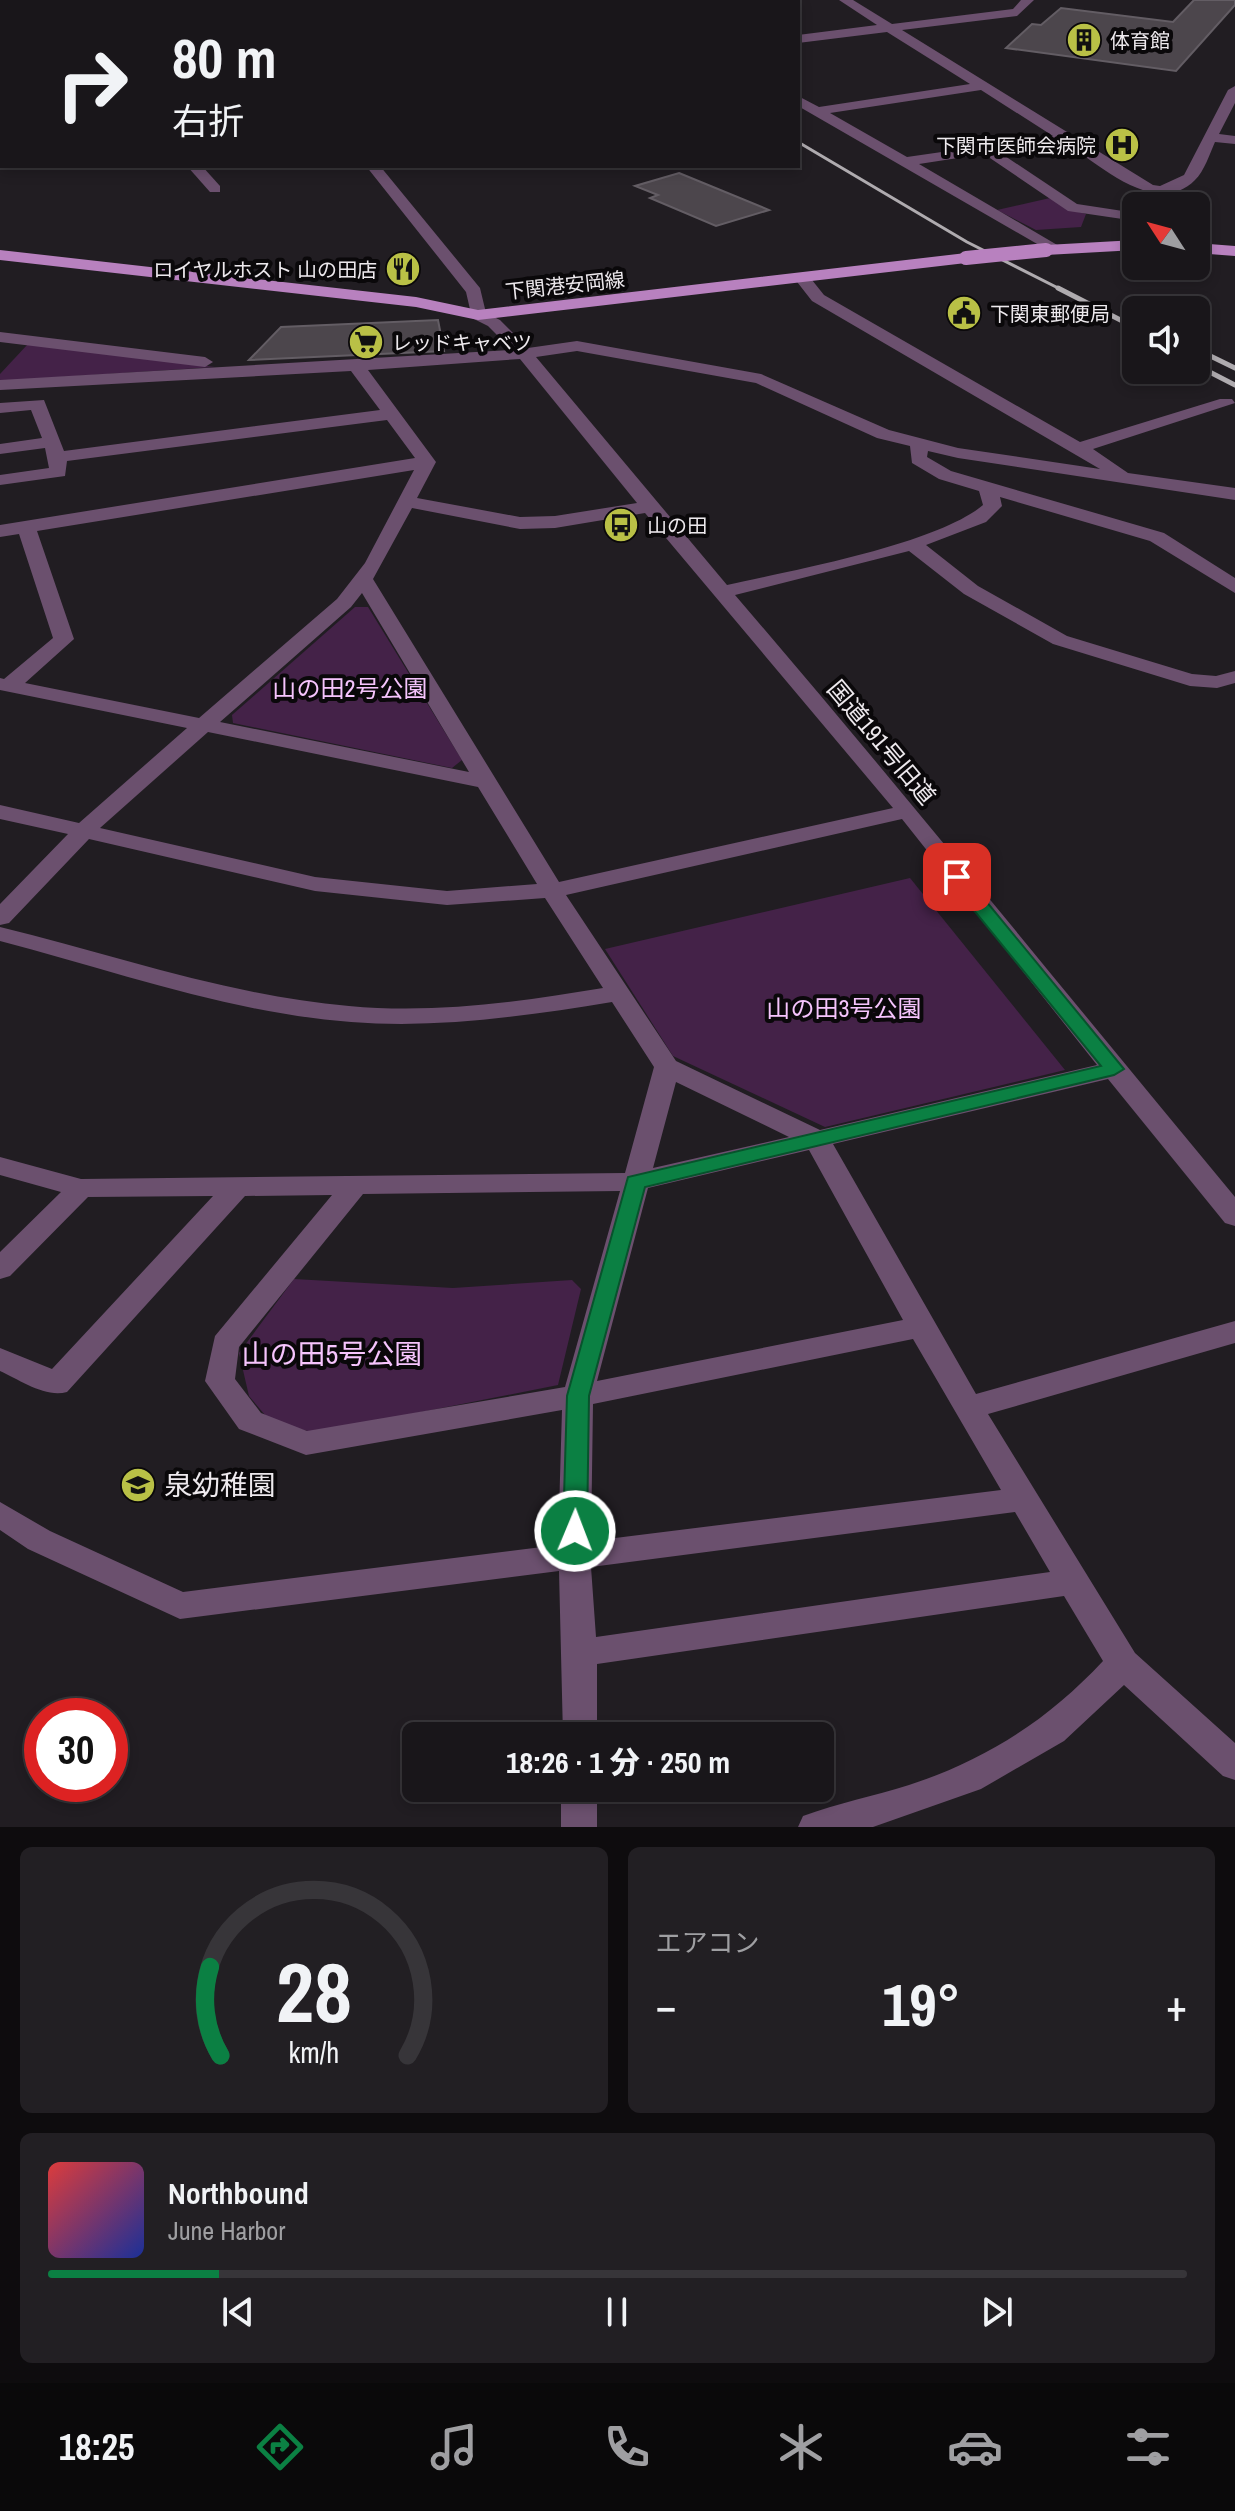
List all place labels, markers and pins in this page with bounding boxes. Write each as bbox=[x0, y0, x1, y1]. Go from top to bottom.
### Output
building icon: 体育館 bbox=[1065, 21, 1103, 59]
place label: 体育館 bbox=[1110, 27, 1170, 54]
hospital icon: 下関市医師会病院 bbox=[1103, 126, 1141, 164]
place label: 下関市医師会病院 bbox=[936, 132, 1096, 159]
restaurant icon: ロイヤルホスト 山の田店 bbox=[384, 250, 422, 288]
place label: ロイヤルホスト 山の田店 bbox=[153, 256, 377, 283]
public building icon: 下関東郵便局 bbox=[945, 294, 983, 332]
place label: 下関東郵便局 bbox=[990, 300, 1110, 327]
supermarket icon: レッドキャベツ bbox=[347, 323, 385, 361]
place label: レッドキャベツ bbox=[392, 329, 532, 356]
bus stop icon: 山の田 bbox=[602, 506, 640, 544]
place label: 山の田 bbox=[647, 512, 707, 539]
pin bbox=[923, 843, 991, 911]
school or university icon: 泉幼稚園 bbox=[119, 1466, 157, 1504]
place label: 泉幼稚園 bbox=[164, 1466, 276, 1504]

